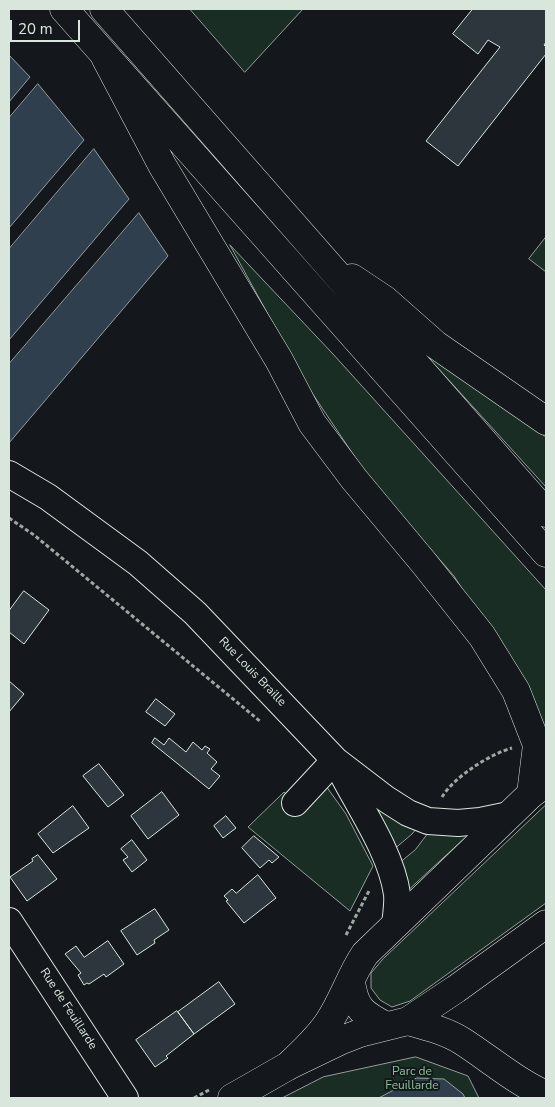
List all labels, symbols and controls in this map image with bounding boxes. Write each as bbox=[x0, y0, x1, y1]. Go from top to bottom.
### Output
scale bar bbox=[12, 10, 82, 42]
text: 20 m bbox=[18, 19, 53, 39]
street label: Rue Louis Braille bbox=[215, 634, 289, 710]
street label: Rue de Feuillarde bbox=[36, 966, 100, 1052]
park label: Parc de Feuillarde bbox=[385, 1065, 439, 1093]

